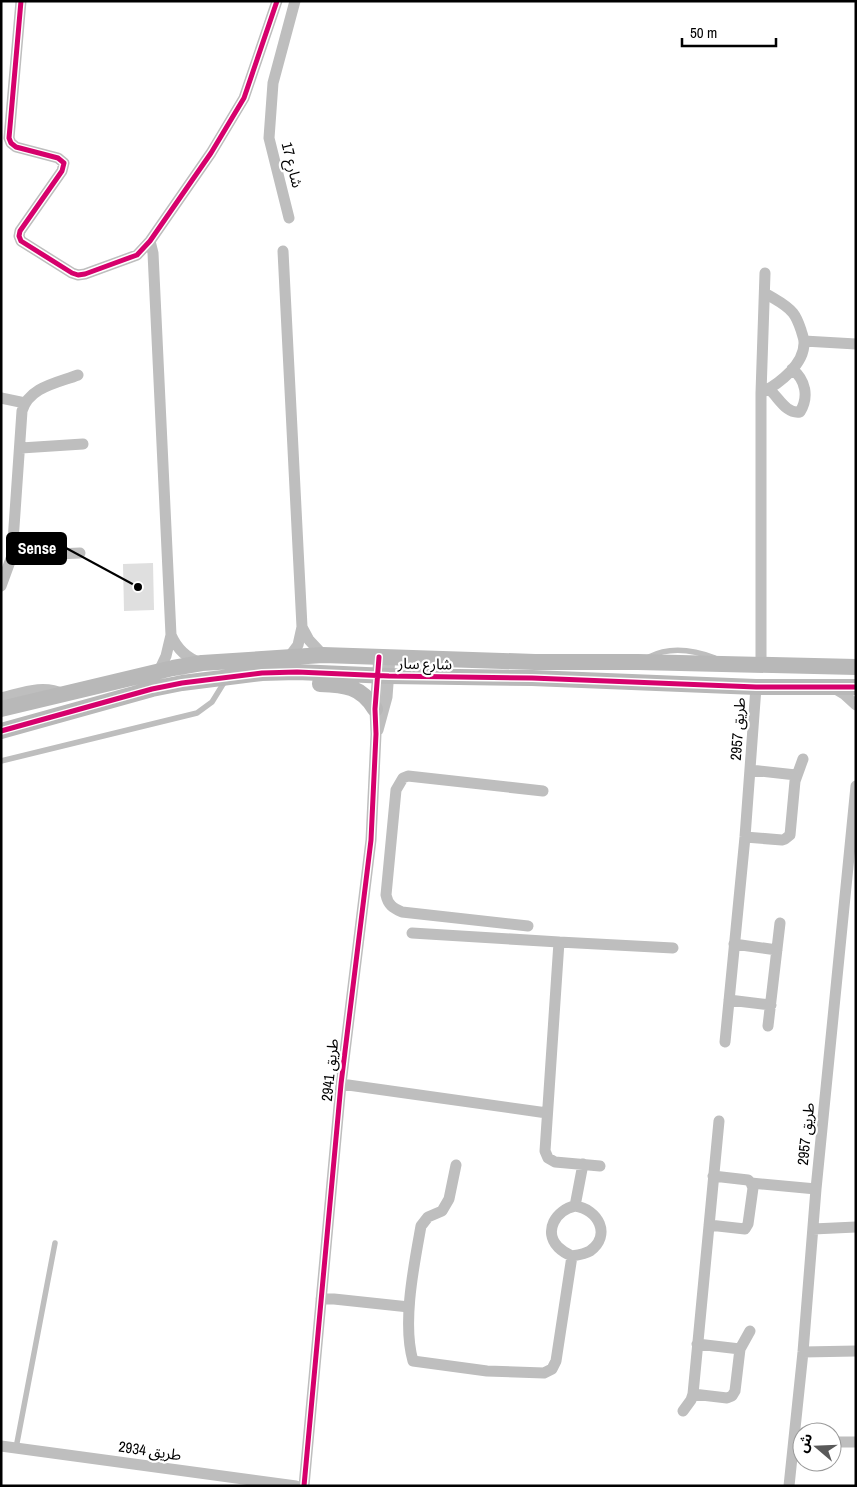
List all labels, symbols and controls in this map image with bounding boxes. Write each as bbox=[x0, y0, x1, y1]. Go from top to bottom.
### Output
scale bar bbox=[682, 15, 776, 47]
text: 50 m bbox=[690, 22, 717, 43]
street label: شارع 17 bbox=[275, 140, 308, 191]
callout: Sense bbox=[7, 533, 66, 564]
text: Sense bbox=[18, 537, 56, 559]
street label: شارع سار bbox=[397, 653, 453, 676]
street label: طريق 2957 bbox=[725, 697, 750, 761]
street label: طريق 2941 bbox=[316, 1037, 343, 1102]
street label: طريق 2957 bbox=[792, 1101, 819, 1166]
north arrow bbox=[792, 1422, 842, 1472]
text: ش bbox=[793, 1431, 816, 1455]
street label: طريق 2934 bbox=[117, 1436, 183, 1465]

